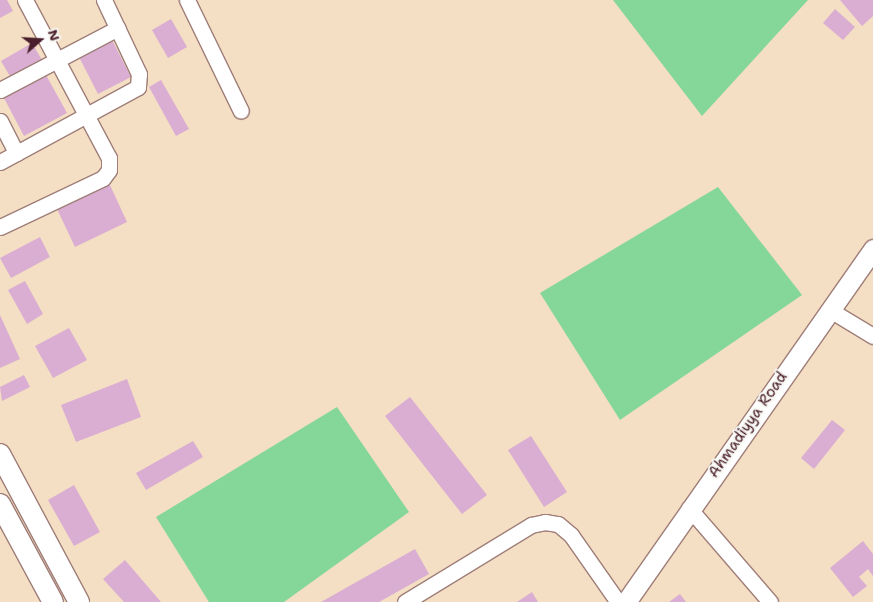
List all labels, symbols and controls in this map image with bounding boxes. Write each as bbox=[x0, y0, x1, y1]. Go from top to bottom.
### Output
north arrow bbox=[15, 15, 65, 65]
text: N bbox=[44, 27, 64, 43]
street label: Ahmadiyya Road bbox=[705, 369, 791, 481]

